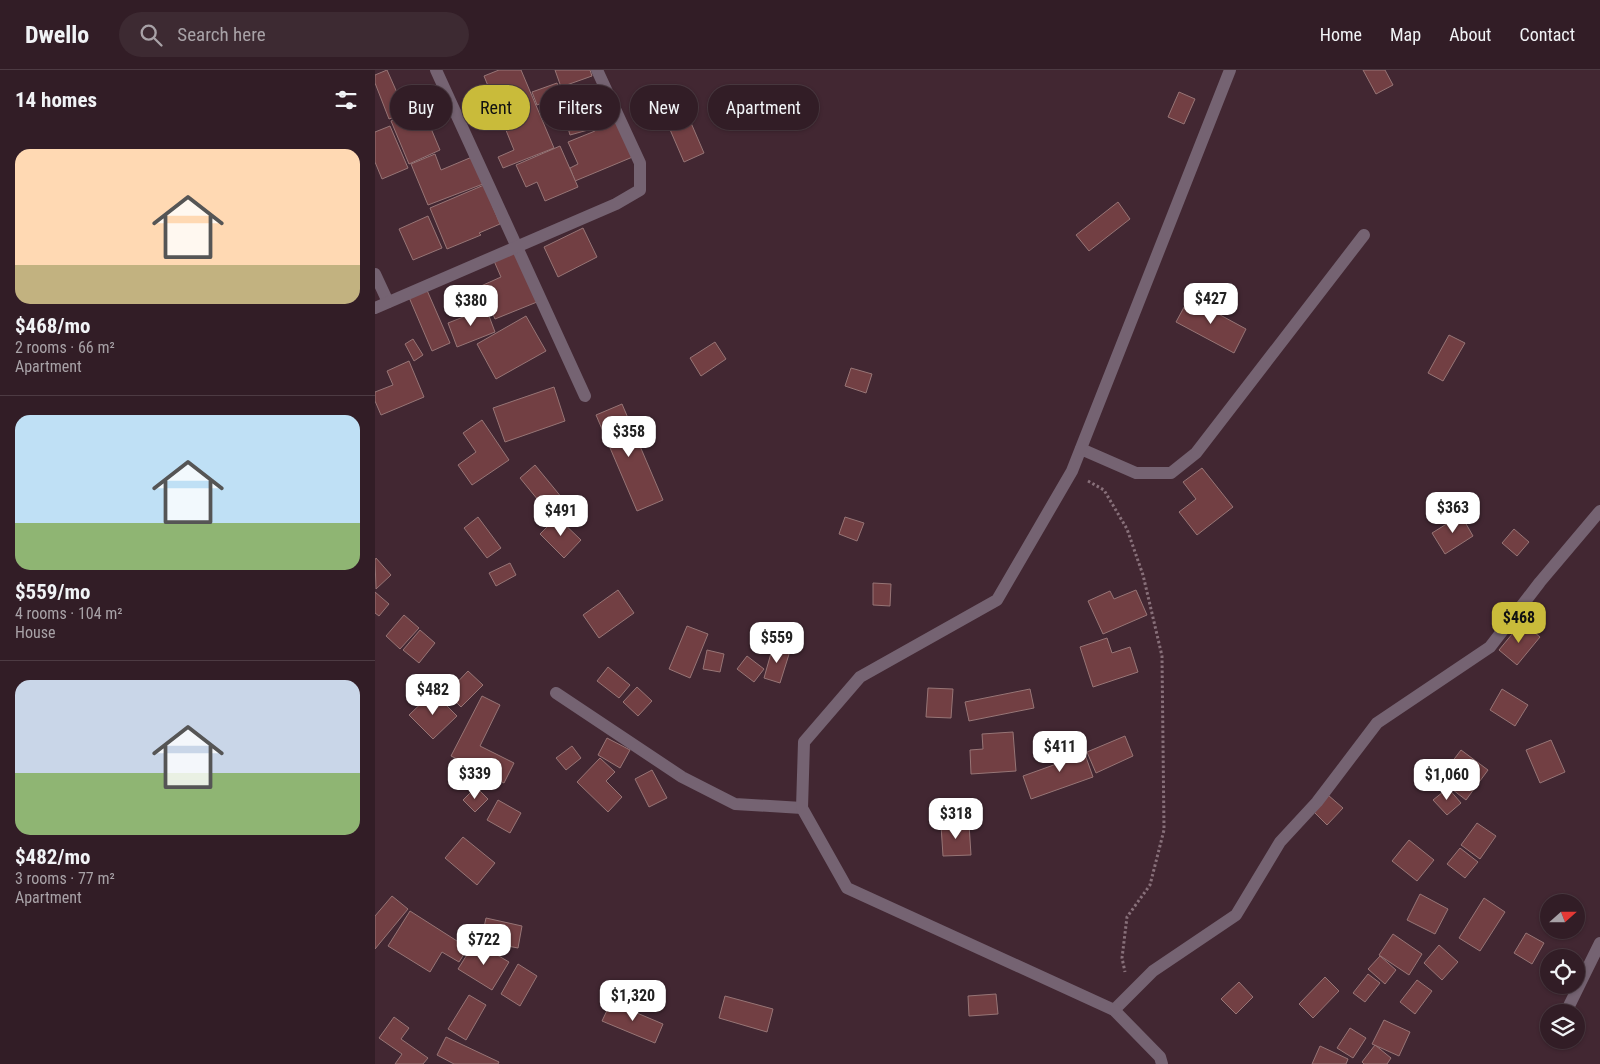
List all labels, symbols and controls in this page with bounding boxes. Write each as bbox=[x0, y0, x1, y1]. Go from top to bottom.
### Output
search box bbox=[119, 12, 469, 57]
text: Dwello bbox=[25, 21, 89, 49]
icon: search bbox=[137, 21, 165, 49]
text: Search here bbox=[177, 23, 266, 46]
text: Home bbox=[1320, 24, 1362, 45]
text: Map bbox=[1390, 24, 1421, 45]
text: About bbox=[1449, 24, 1491, 45]
text: Contact bbox=[1519, 24, 1575, 45]
chip: Buy bbox=[390, 85, 452, 130]
chip: Rent bbox=[462, 85, 530, 130]
chip: Filters bbox=[540, 85, 620, 130]
chip: New bbox=[630, 85, 698, 130]
chip: Apartment bbox=[708, 85, 819, 130]
icon: filters bbox=[332, 86, 360, 114]
text: 14 homes bbox=[15, 88, 97, 112]
icon: home bbox=[143, 182, 233, 272]
pin: $427 bbox=[1181, 282, 1241, 325]
pin: $380 bbox=[441, 284, 501, 327]
text: $427 bbox=[1195, 289, 1227, 308]
text: $380 bbox=[455, 291, 487, 310]
text: $468/mo bbox=[15, 314, 90, 338]
text: 2 rooms · 66 m² bbox=[15, 338, 115, 357]
text: Apartment bbox=[15, 357, 82, 376]
pin: $358 bbox=[599, 416, 659, 458]
text: $358 bbox=[613, 422, 645, 441]
icon: home bbox=[143, 447, 233, 537]
pin: $363 bbox=[1423, 492, 1483, 534]
pin: $491 bbox=[531, 494, 591, 537]
text: $363 bbox=[1437, 498, 1469, 517]
text: $491 bbox=[545, 501, 577, 520]
text: $559/mo bbox=[15, 580, 90, 604]
pin: $468 bbox=[1489, 602, 1549, 644]
text: 4 rooms · 104 m² bbox=[15, 604, 123, 623]
text: $468 bbox=[1503, 608, 1535, 627]
pin: $559 bbox=[747, 622, 807, 664]
text: House bbox=[15, 623, 55, 642]
text: $559 bbox=[761, 628, 793, 647]
pin: $482 bbox=[403, 674, 463, 716]
text: $482 bbox=[417, 680, 449, 699]
icon: home bbox=[143, 712, 233, 802]
pin: $411 bbox=[1030, 730, 1090, 773]
text: $411 bbox=[1044, 737, 1076, 756]
pin: $339 bbox=[445, 758, 505, 800]
pin: $1,060 bbox=[1406, 758, 1488, 801]
text: $339 bbox=[459, 764, 491, 783]
text: $1,060 bbox=[1425, 765, 1469, 784]
pin: $318 bbox=[926, 798, 986, 840]
text: $318 bbox=[940, 804, 972, 823]
text: $482/mo bbox=[15, 845, 90, 869]
text: 3 rooms · 77 m² bbox=[15, 869, 115, 888]
text: Apartment bbox=[15, 888, 82, 907]
north arrow bbox=[1540, 894, 1585, 939]
map controls bbox=[1540, 894, 1585, 1049]
pin: $722 bbox=[454, 924, 514, 966]
text: $722 bbox=[468, 930, 500, 949]
button: locate bbox=[1540, 949, 1585, 994]
pin: $1,320 bbox=[592, 980, 674, 1022]
text: $1,320 bbox=[611, 986, 655, 1005]
button: layers bbox=[1540, 1004, 1585, 1049]

